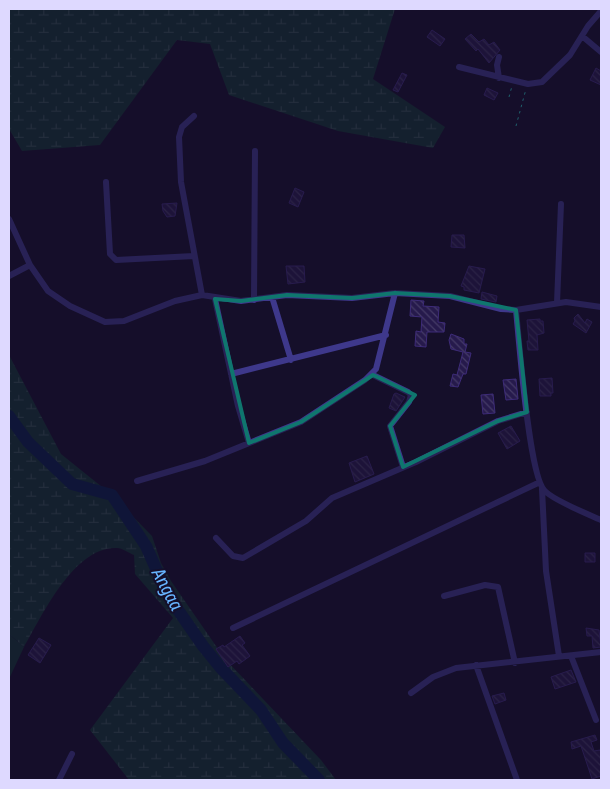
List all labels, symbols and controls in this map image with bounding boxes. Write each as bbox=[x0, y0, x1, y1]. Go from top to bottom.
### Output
water label: Angaa bbox=[147, 563, 188, 614]

